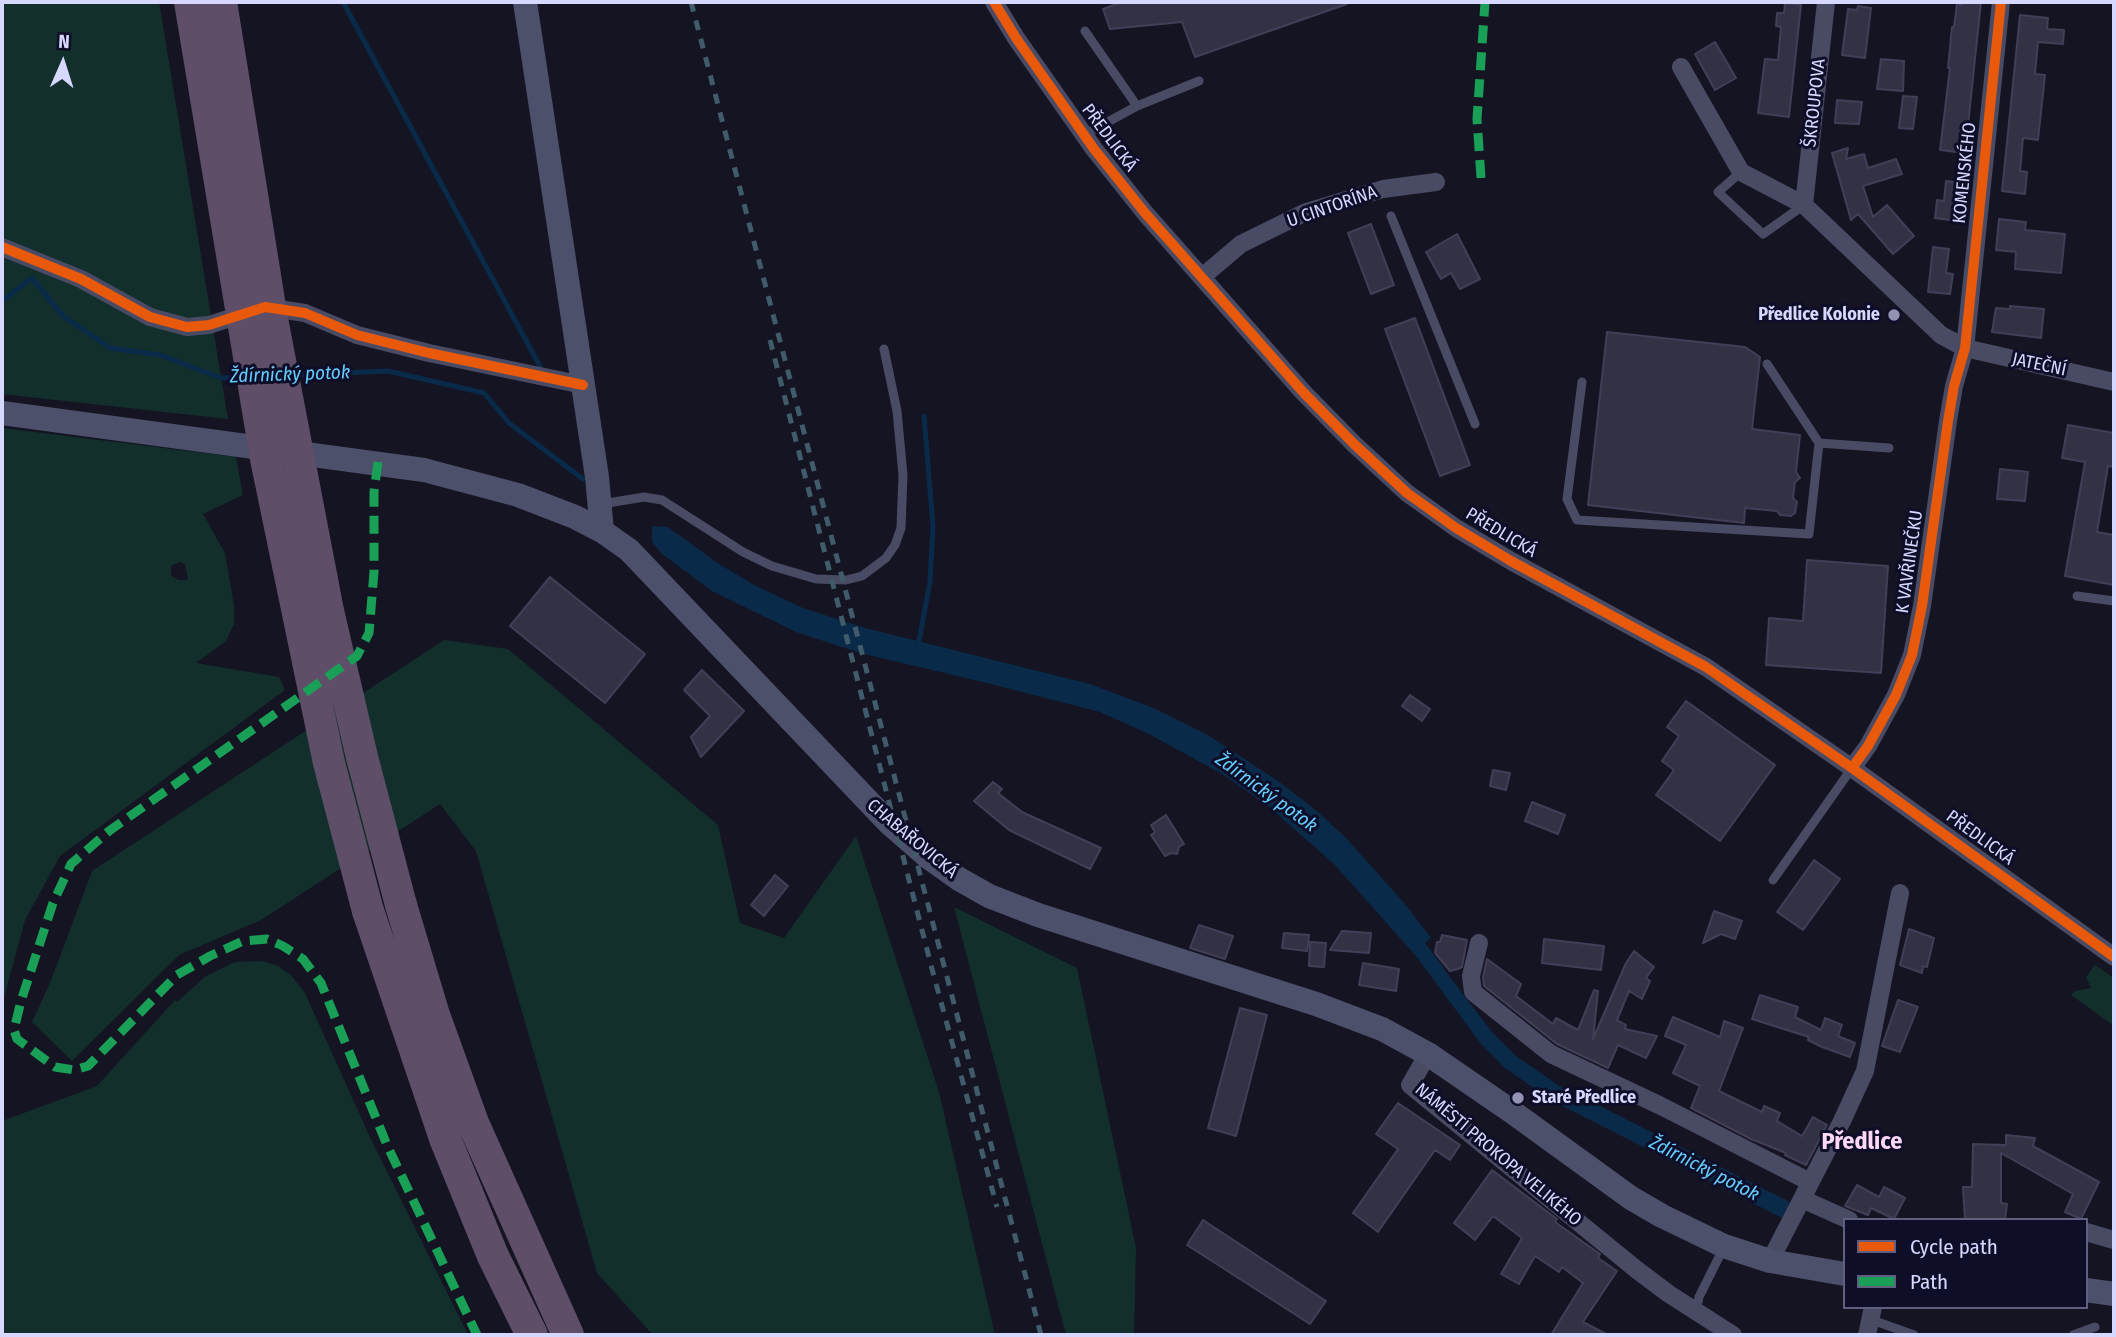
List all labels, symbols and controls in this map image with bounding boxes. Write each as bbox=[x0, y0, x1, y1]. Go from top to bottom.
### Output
north arrow bbox=[28, 28, 98, 98]
text: N bbox=[58, 30, 70, 53]
street label: ŠKROUPOVA bbox=[1800, 58, 1830, 148]
street label: PŘEDLICKÁ bbox=[1077, 100, 1141, 176]
street label: KOMENSKÉHO bbox=[1949, 121, 1981, 225]
street label: U CINTORÍNA bbox=[1284, 182, 1380, 232]
place label: Předlice Kolonie bbox=[1758, 304, 1880, 326]
marker: Předlice Kolonie bbox=[1886, 307, 1902, 323]
street label: JATEČNÍ bbox=[2010, 349, 2068, 381]
water label: Ždírnický potok bbox=[229, 362, 351, 388]
street label: PŘEDLICKÁ bbox=[1462, 503, 1540, 563]
street label: K VAVŘINEČKU bbox=[1892, 509, 1928, 615]
water label: Ždírnický potok bbox=[1211, 748, 1321, 838]
street label: CHABAŘOVICKÁ bbox=[862, 795, 962, 883]
street label: PŘEDLICKÁ bbox=[1942, 806, 2018, 870]
street label: NÁMĚSTÍ PROKOPA VELIKÉHO bbox=[1410, 1079, 1586, 1231]
place label: Staré Předlice bbox=[1532, 1087, 1636, 1109]
marker: Staré Předlice bbox=[1510, 1090, 1526, 1106]
district label: Předlice bbox=[1822, 1128, 1902, 1156]
water label: Ždírnický potok bbox=[1645, 1132, 1763, 1206]
legend bbox=[1843, 1218, 2088, 1309]
text: Cycle path bbox=[1910, 1234, 1998, 1260]
text: Path bbox=[1910, 1269, 1948, 1295]

